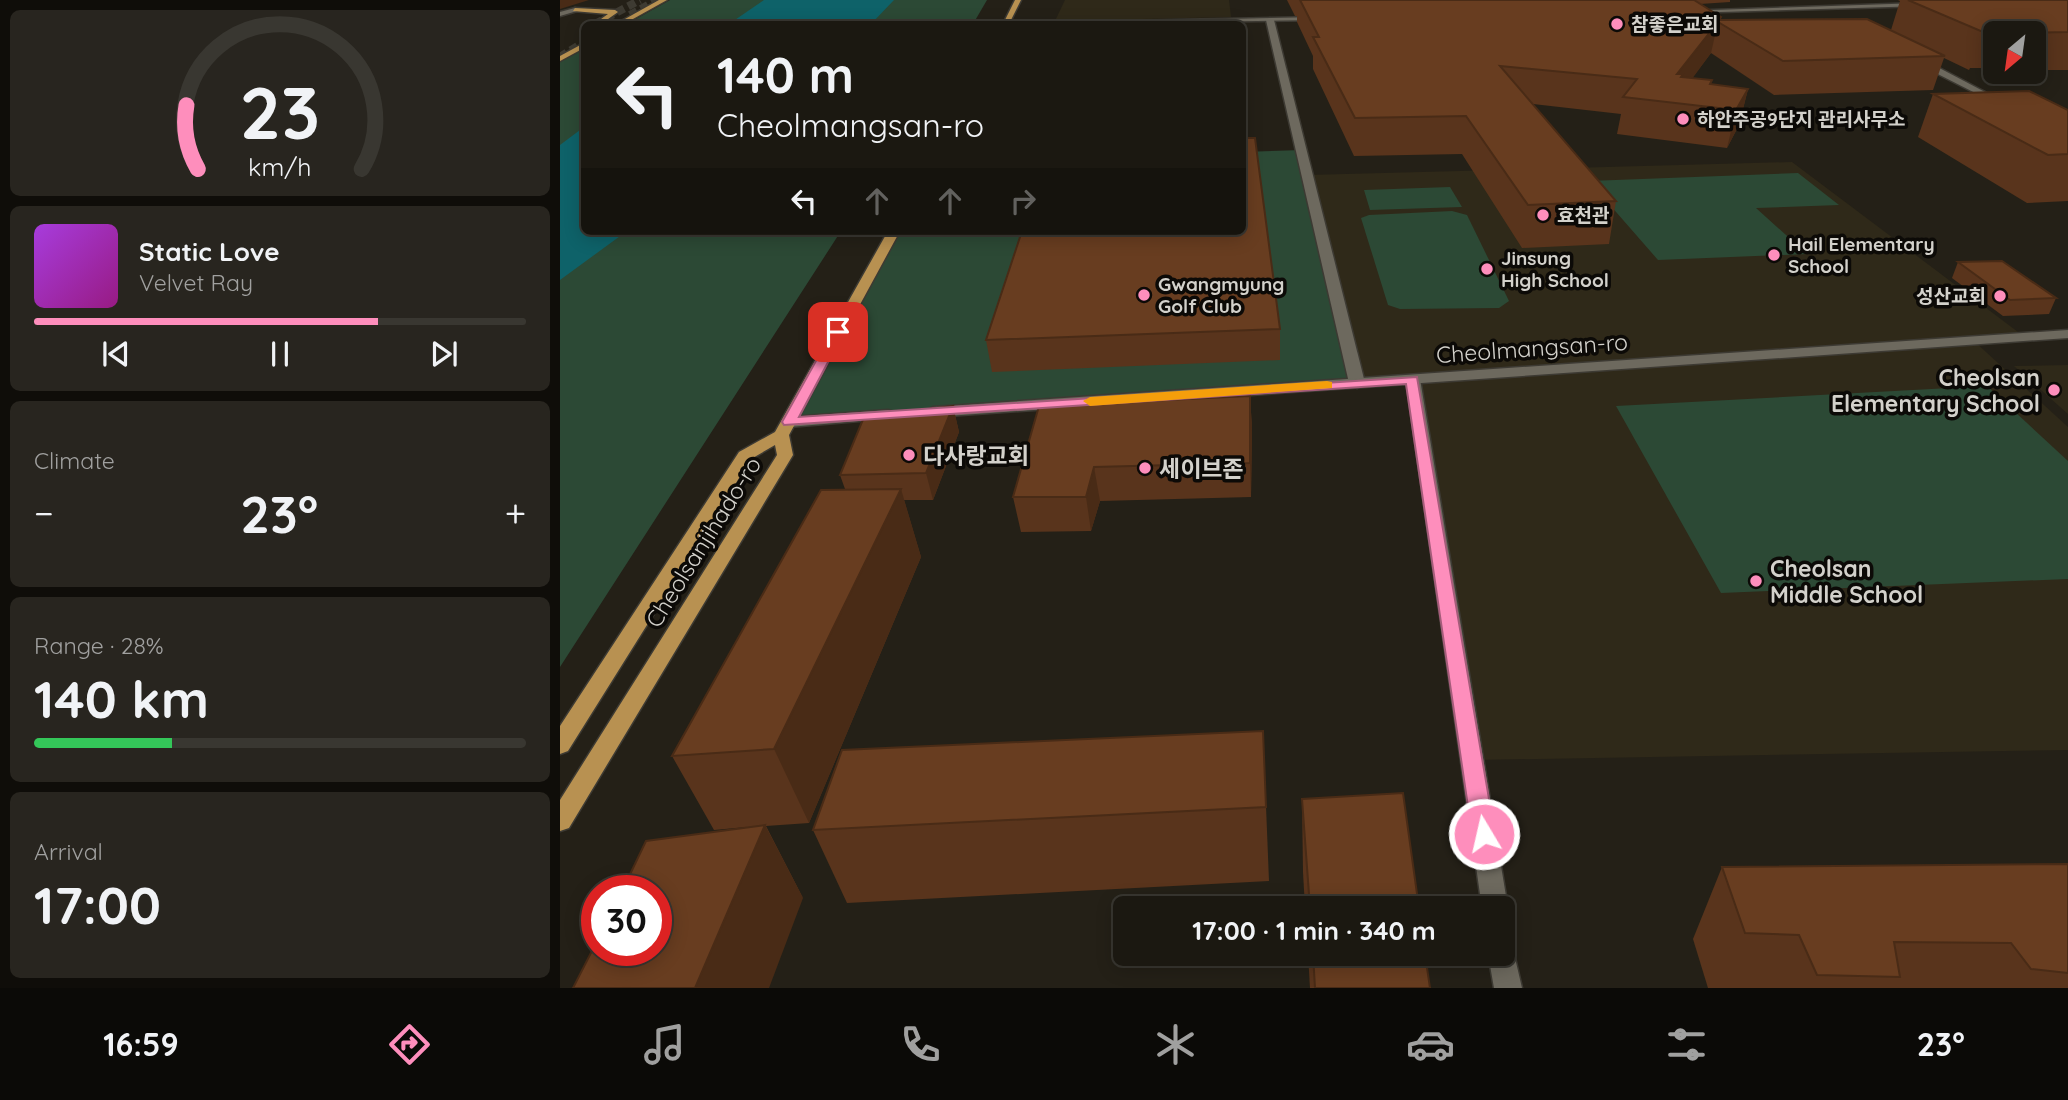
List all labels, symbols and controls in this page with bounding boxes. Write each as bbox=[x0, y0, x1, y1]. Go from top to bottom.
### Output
place label: 참좋은교회 bbox=[1631, 12, 1718, 36]
marker: 참좋은교회 bbox=[1609, 16, 1625, 32]
north arrow bbox=[1983, 21, 2046, 84]
map controls bbox=[1983, 21, 2046, 84]
text: 140 m bbox=[717, 44, 854, 105]
icon: left bbox=[602, 49, 693, 140]
text: 23 bbox=[240, 66, 320, 157]
text: Cheolmangsan-ro bbox=[717, 105, 984, 145]
place label: 하안주공9단지 관리사무소 bbox=[1697, 107, 1905, 131]
marker: 하안주공9단지 관리사무소 bbox=[1675, 111, 1691, 127]
text: km/h bbox=[248, 151, 312, 182]
icon: left bbox=[785, 182, 823, 220]
icon: ahead bbox=[858, 182, 896, 220]
icon: ahead bbox=[931, 182, 969, 220]
icon: right bbox=[1004, 182, 1042, 220]
place label: 효천관 bbox=[1557, 203, 1610, 227]
marker: 효천관 bbox=[1535, 207, 1551, 223]
place label: Hail Elementary School bbox=[1788, 232, 1935, 278]
text: Static Love bbox=[139, 235, 280, 268]
place label: Jinsung High School bbox=[1501, 246, 1609, 292]
marker: Hail Elementary School bbox=[1766, 247, 1782, 263]
marker: Jinsung High School bbox=[1479, 261, 1495, 277]
text: Velvet Ray bbox=[139, 268, 253, 297]
place label: Gwangmyung Golf Club bbox=[1158, 272, 1284, 318]
place label: 성산교회 bbox=[1916, 284, 1986, 308]
marker: Gwangmyung Golf Club bbox=[1136, 287, 1152, 303]
marker: 성산교회 bbox=[1992, 288, 2008, 304]
pin bbox=[808, 302, 868, 362]
icon: arrive bbox=[819, 313, 857, 351]
street label: Cheolmangsan-ro bbox=[1435, 327, 1629, 369]
icon: previous bbox=[97, 335, 135, 373]
icon: pause bbox=[261, 335, 299, 373]
icon: next bbox=[425, 335, 463, 373]
place label: Cheolsan Elementary School bbox=[1831, 363, 2040, 418]
marker: Cheolsan Elementary School bbox=[2046, 382, 2062, 398]
place label: 다사랑교회 bbox=[923, 441, 1029, 470]
text: Climate bbox=[34, 446, 115, 475]
marker: 다사랑교회 bbox=[901, 447, 917, 463]
street label: Cheolsanjihado-ro bbox=[639, 451, 767, 633]
place label: 세이브존 bbox=[1159, 454, 1244, 483]
marker: 세이브존 bbox=[1137, 460, 1153, 476]
text: 23° bbox=[240, 481, 318, 546]
text: − bbox=[34, 489, 54, 537]
text: + bbox=[505, 489, 526, 537]
place label: Cheolsan Middle School bbox=[1770, 554, 1923, 609]
marker: Cheolsan Middle School bbox=[1748, 573, 1764, 589]
text: Range · 28% bbox=[34, 631, 164, 660]
text: 140 km bbox=[34, 666, 209, 731]
position arrow bbox=[1447, 797, 1521, 871]
text: Arrival bbox=[34, 837, 103, 866]
text: 17:00 bbox=[34, 872, 161, 937]
speed limit sign: 30 bbox=[581, 875, 672, 966]
text: 17:00 · 1 min · 340 m bbox=[1192, 914, 1436, 947]
icon: directions bbox=[385, 1020, 434, 1069]
icon: music bbox=[640, 1020, 689, 1069]
icon: phone bbox=[896, 1020, 945, 1069]
icon: climate bbox=[1151, 1020, 1200, 1069]
icon: car bbox=[1406, 1020, 1455, 1069]
icon: filters bbox=[1662, 1020, 1711, 1069]
text: 16:59 bbox=[103, 1024, 179, 1064]
text: 23° bbox=[1917, 1024, 1965, 1064]

